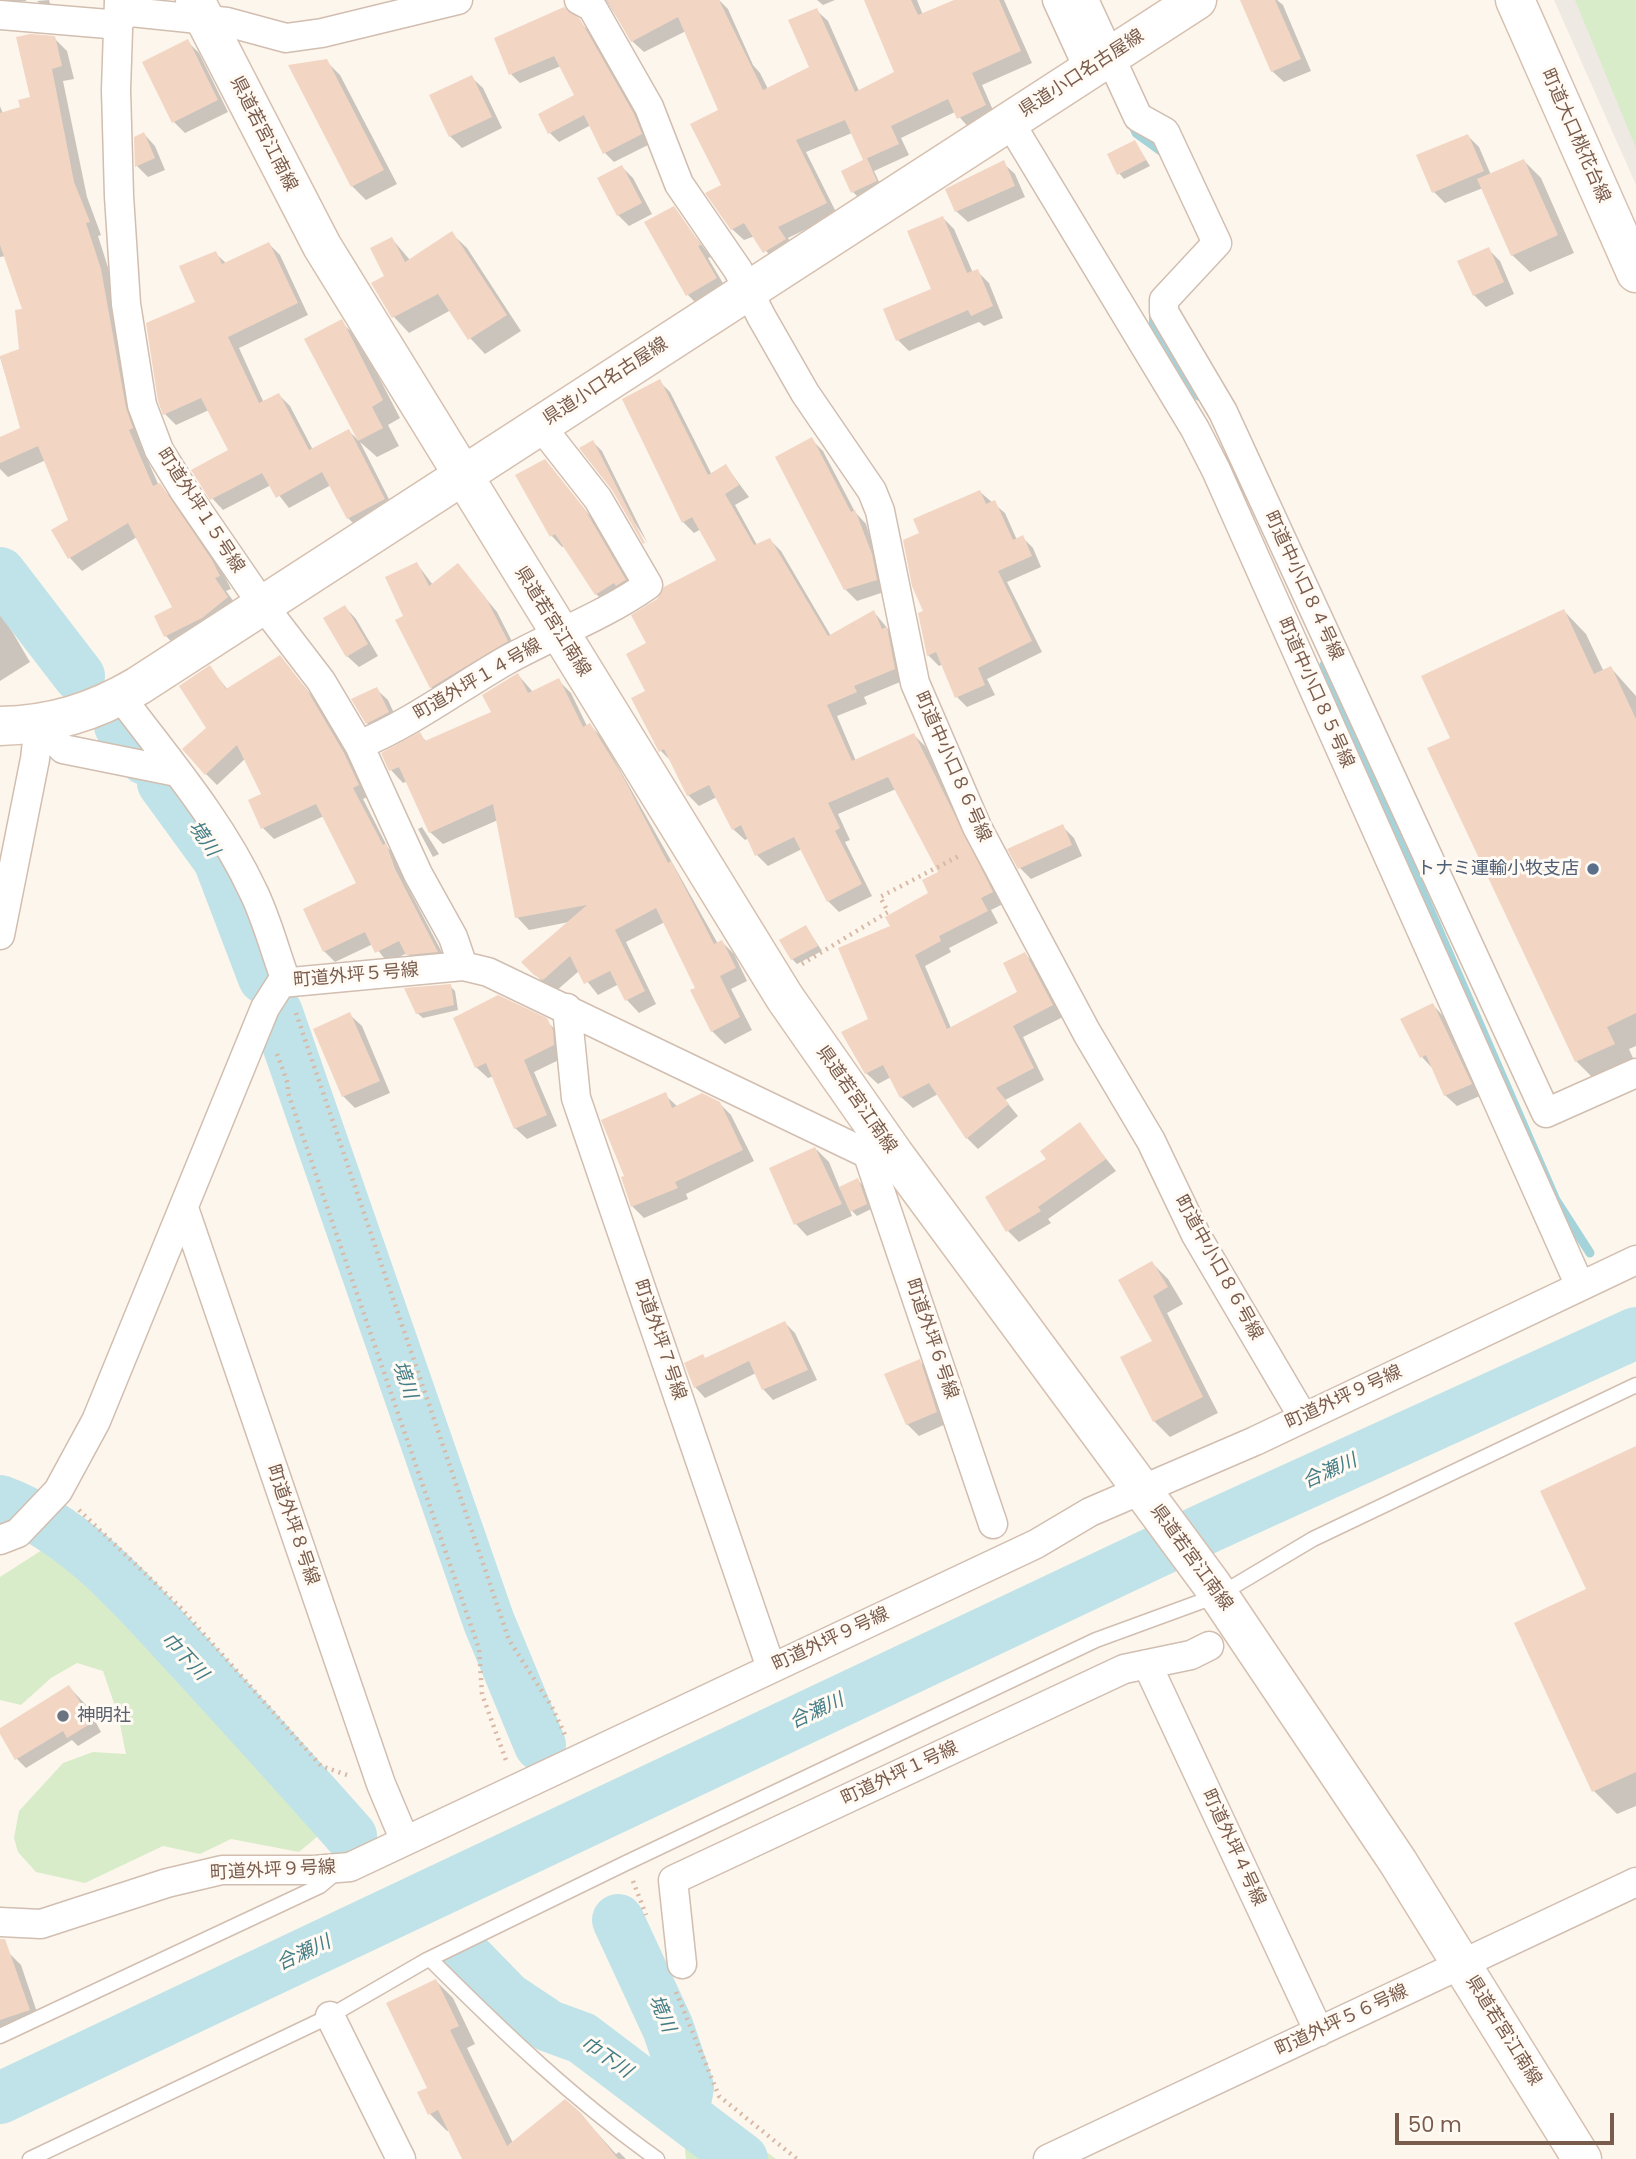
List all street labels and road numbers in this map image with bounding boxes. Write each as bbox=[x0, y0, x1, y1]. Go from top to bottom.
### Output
street label: 県道小口名古屋線 bbox=[1016, 26, 1148, 122]
street label: 町道大口桃花台線 bbox=[1536, 66, 1614, 206]
street label: 県道若宮江南線 bbox=[225, 73, 301, 195]
street label: 県道小口名古屋線 bbox=[540, 334, 672, 430]
street label: 町道外坪１５号線 bbox=[152, 445, 248, 577]
street label: 町道中小口８４号線 bbox=[1259, 508, 1347, 664]
street label: 県道若宮江南線 bbox=[509, 563, 595, 681]
street label: 町道中小口８５号線 bbox=[1272, 615, 1358, 771]
street label: 町道外坪１４号線 bbox=[410, 635, 546, 725]
street label: 町道中小口８６号線 bbox=[909, 689, 995, 845]
street label: 町道外坪５号線 bbox=[292, 960, 420, 992]
street label: 県道若宮江南線 bbox=[811, 1042, 901, 1158]
street label: 町道中小口８６号線 bbox=[1169, 1192, 1267, 1344]
street label: 町道外坪６号線 bbox=[900, 1276, 962, 1402]
street label: 町道外坪７号線 bbox=[628, 1277, 690, 1403]
street label: 町道外坪９号線 bbox=[1282, 1362, 1406, 1434]
street label: 町道外坪８号線 bbox=[261, 1462, 323, 1588]
street label: 県道若宮江南線 bbox=[1145, 1501, 1237, 1615]
street label: 町道外坪９号線 bbox=[769, 1604, 893, 1676]
street label: 町道外坪１号線 bbox=[838, 1738, 962, 1810]
street label: 町道外坪４号線 bbox=[1197, 1786, 1269, 1910]
street label: 町道外坪９号線 bbox=[210, 1857, 336, 1885]
street label: 県道若宮江南線 bbox=[1460, 1972, 1546, 2090]
street label: 町道外坪５６号線 bbox=[1272, 1981, 1412, 2061]

